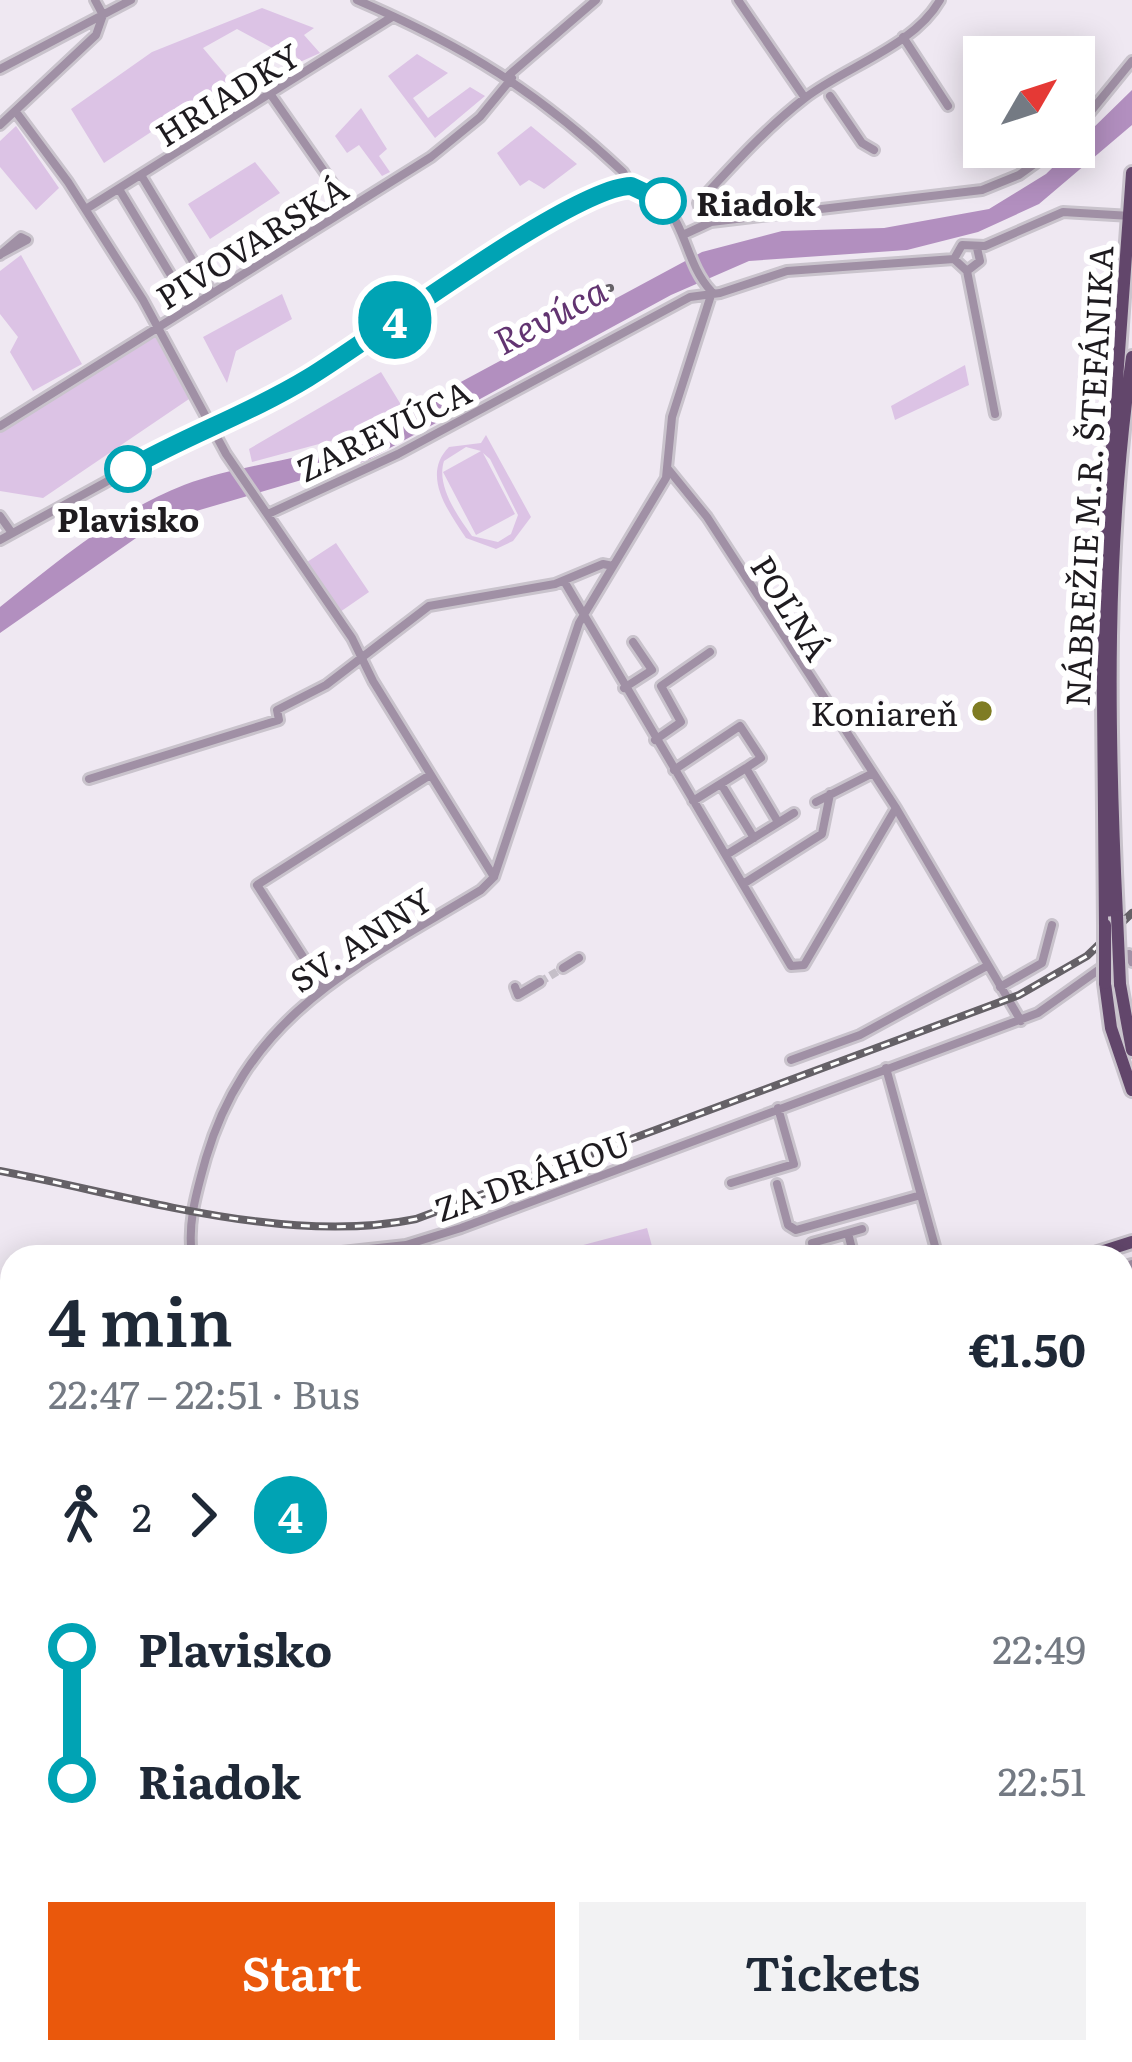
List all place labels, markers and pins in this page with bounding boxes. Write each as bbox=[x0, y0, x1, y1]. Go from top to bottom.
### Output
place label: Riadok bbox=[696, 177, 816, 226]
marker: Riadok bbox=[641, 179, 685, 223]
marker: Plavisko bbox=[106, 447, 150, 491]
place label: Plavisko bbox=[57, 493, 199, 542]
place label: Koniareň bbox=[811, 687, 958, 736]
marker: Koniareň bbox=[969, 698, 995, 724]

